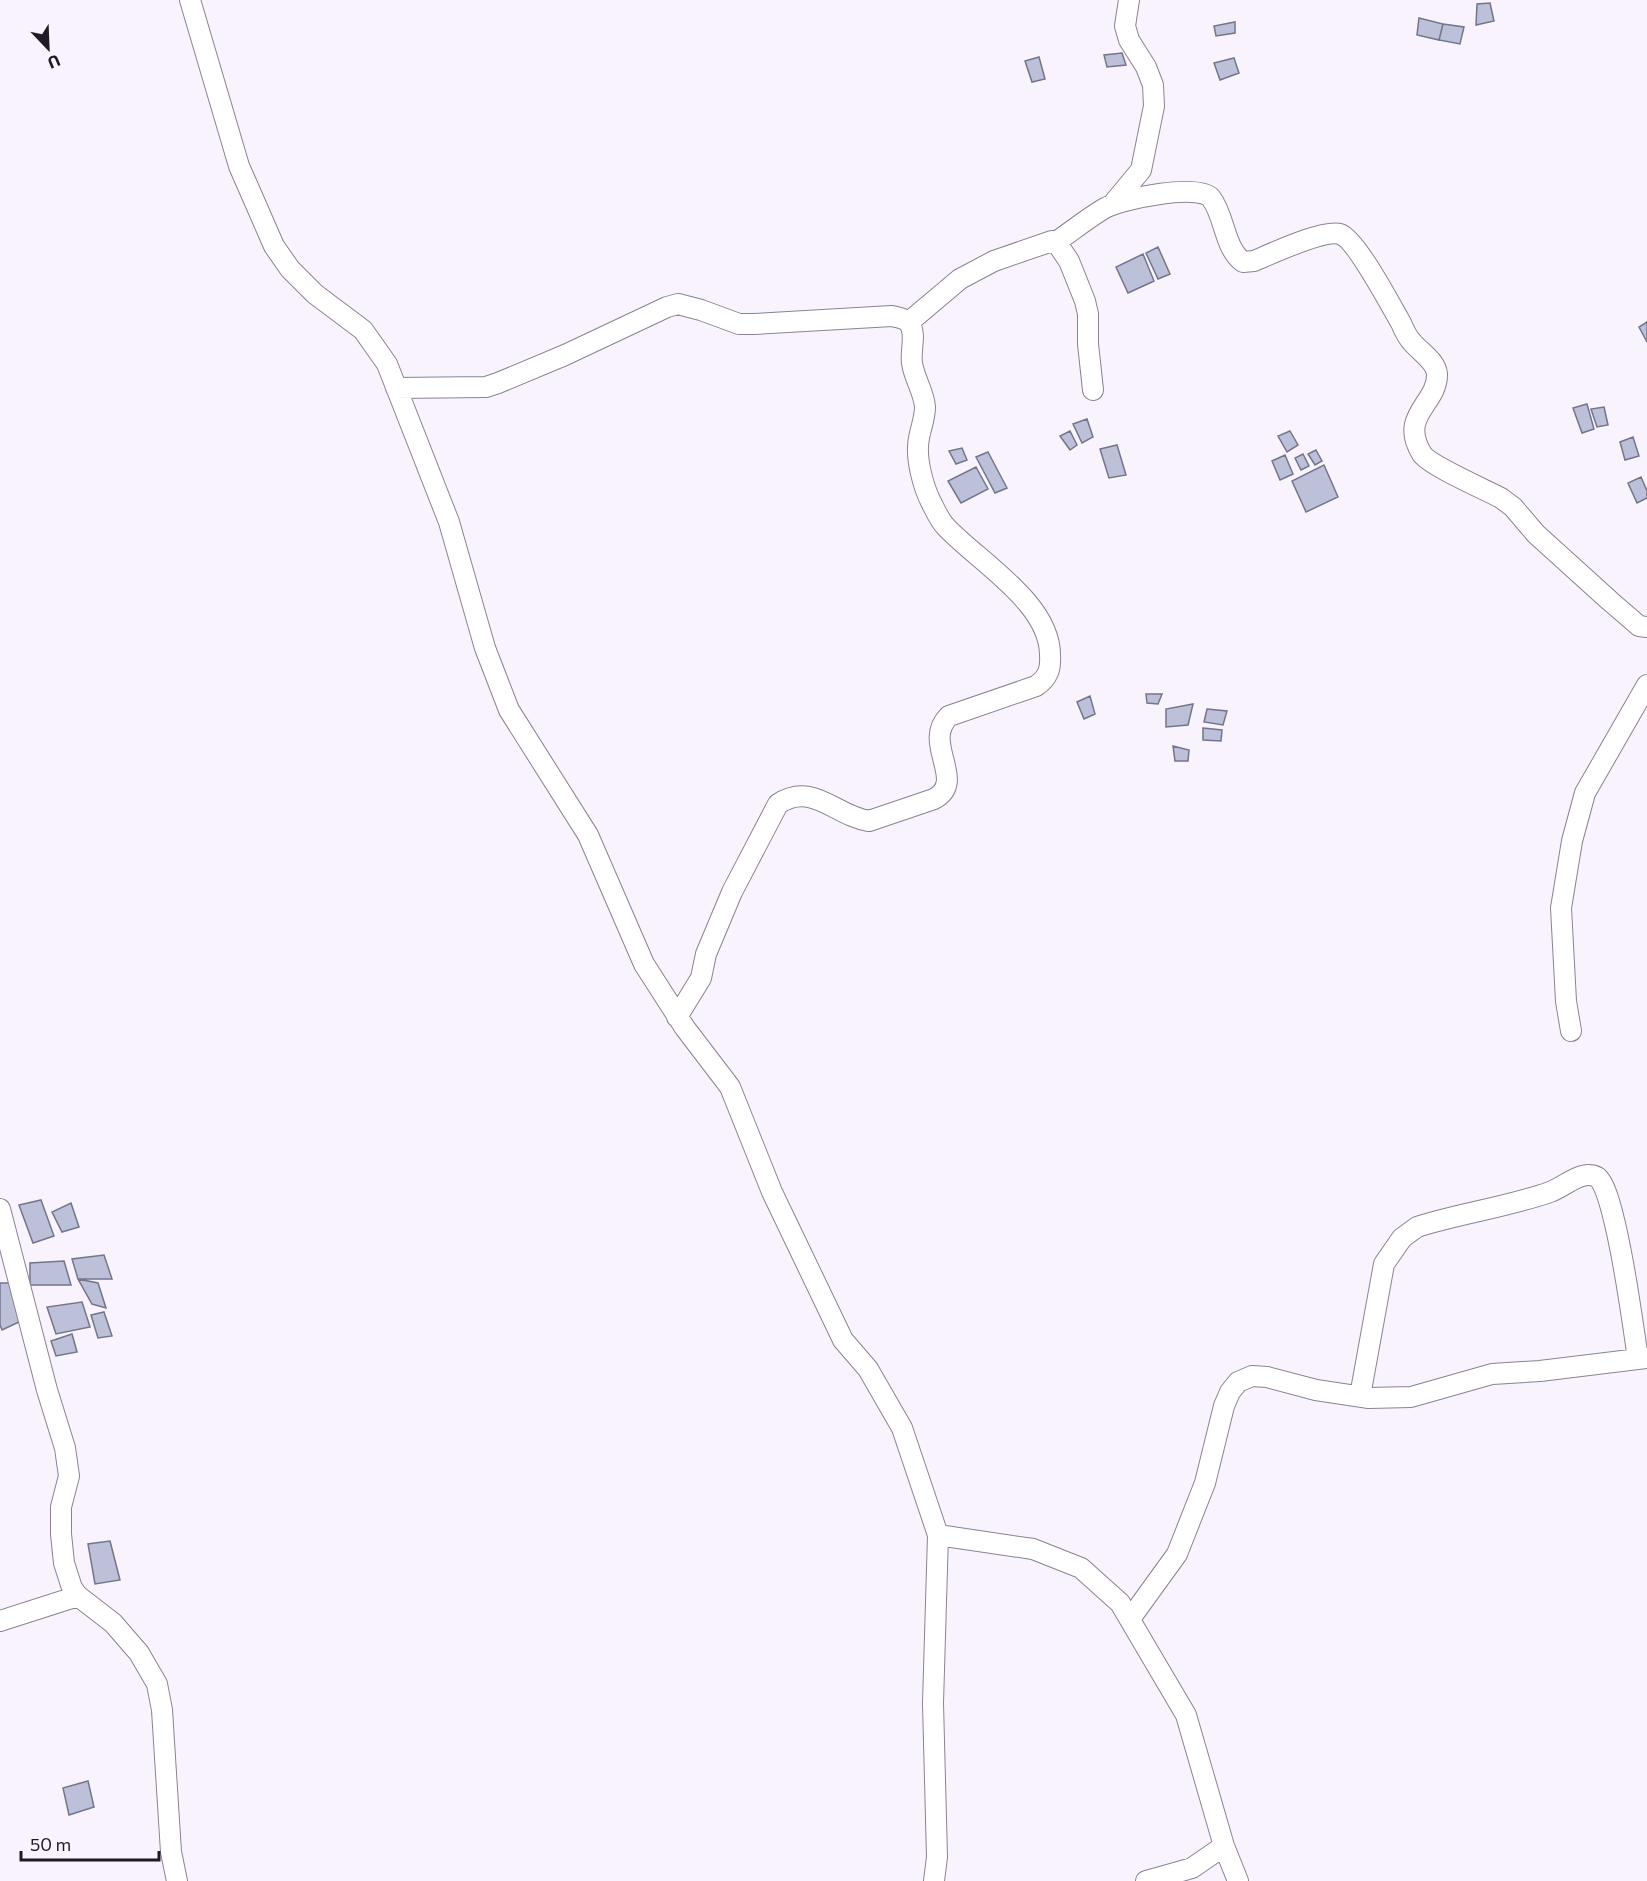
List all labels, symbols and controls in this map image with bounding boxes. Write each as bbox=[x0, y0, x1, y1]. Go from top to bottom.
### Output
north arrow bbox=[18, 18, 78, 78]
text: U bbox=[45, 51, 63, 73]
scale bar bbox=[21, 1824, 159, 1862]
text: 50 m bbox=[30, 1833, 71, 1855]

